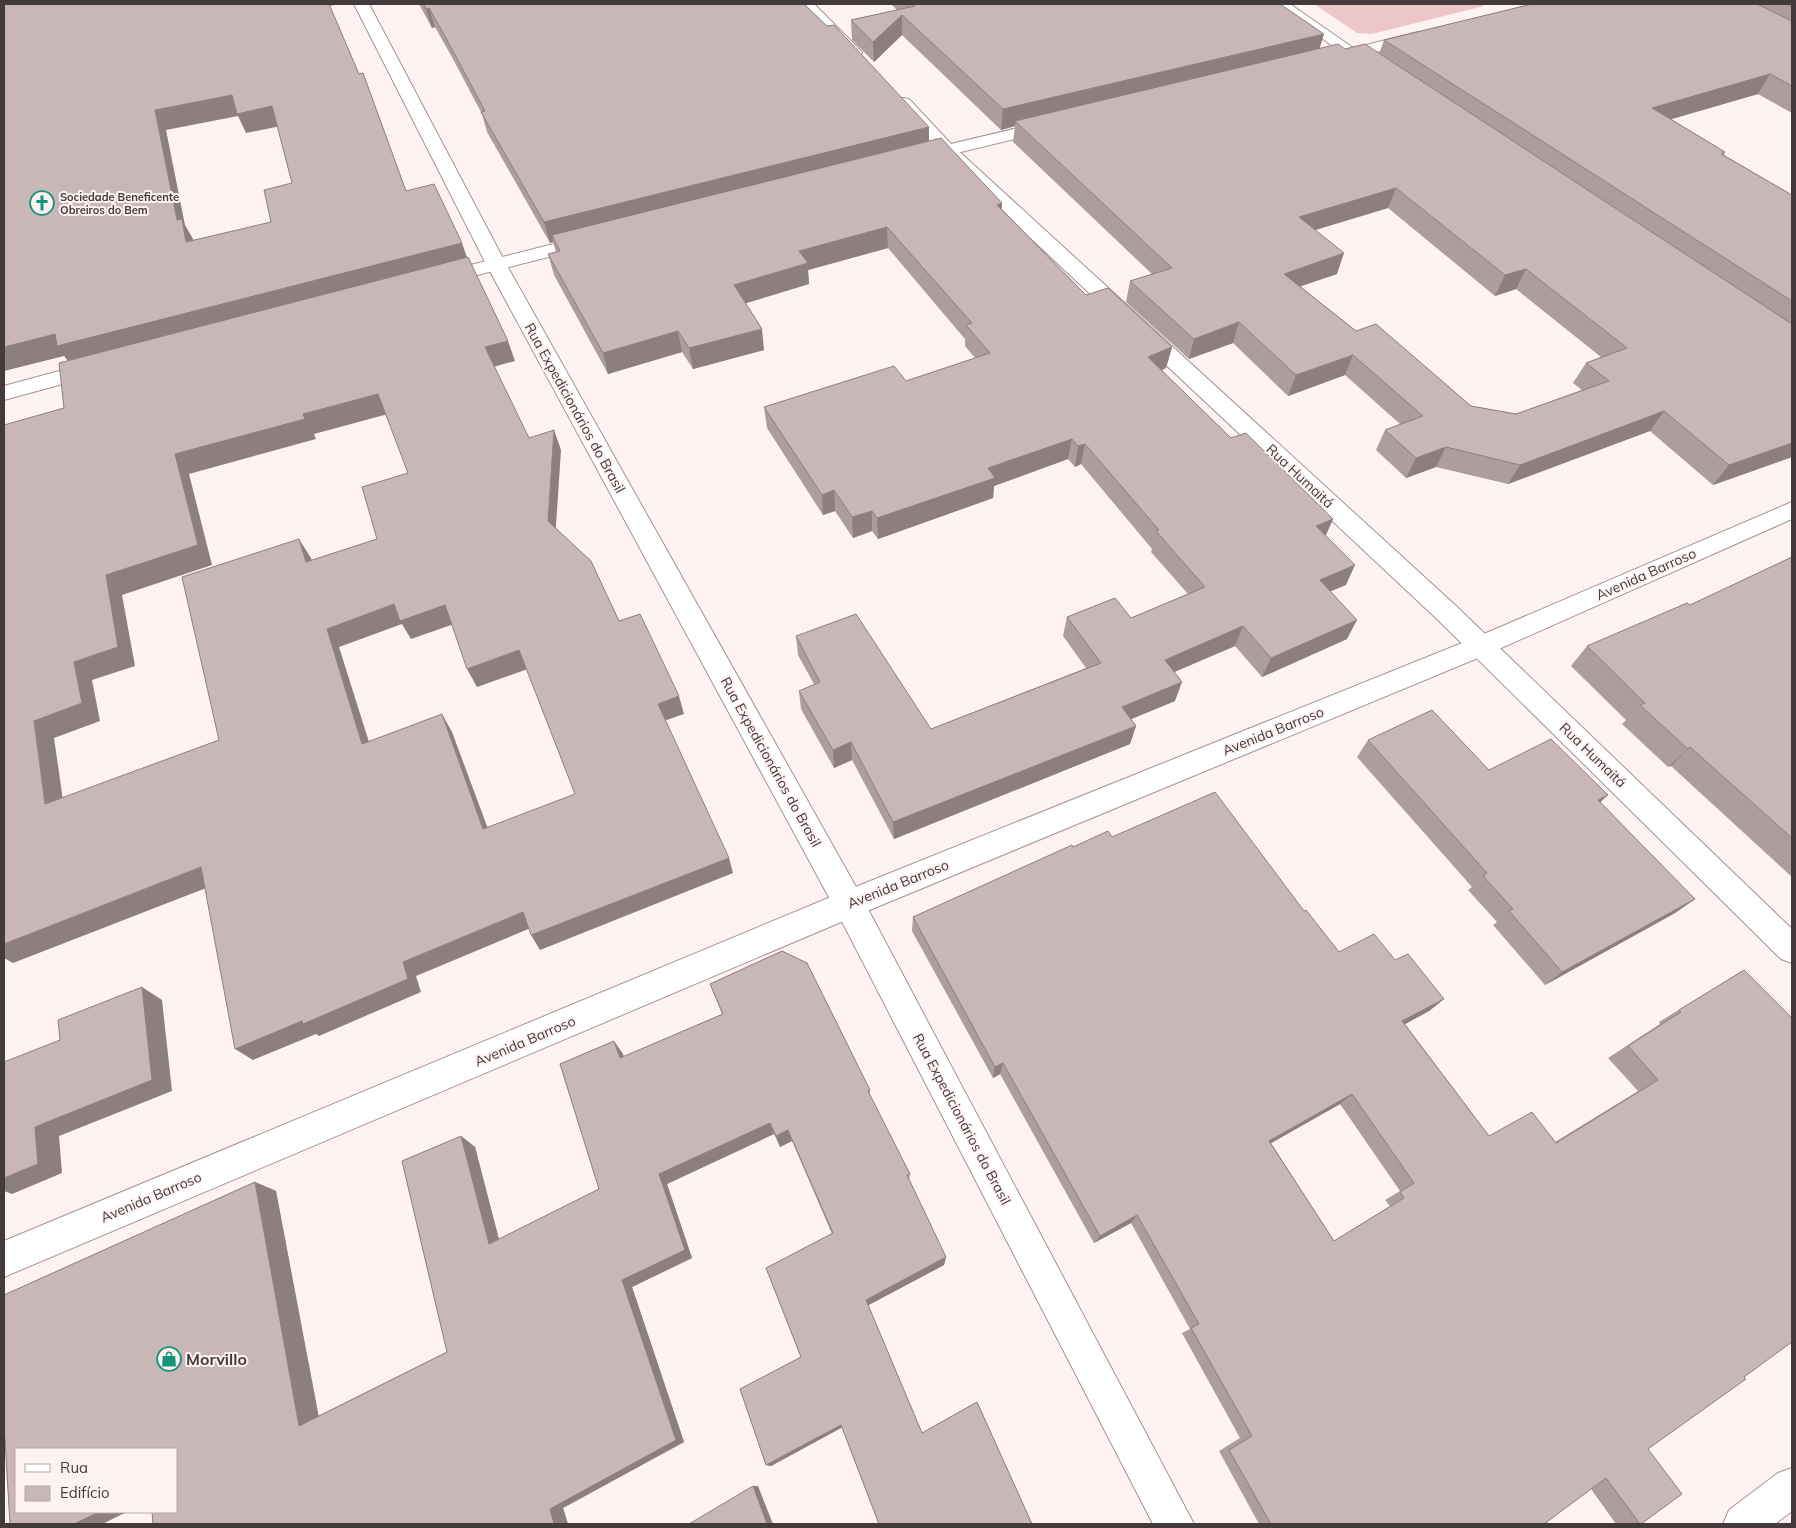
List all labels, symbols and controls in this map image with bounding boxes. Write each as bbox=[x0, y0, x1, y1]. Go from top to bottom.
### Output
church icon: Sociedade Beneficente Obreiros do Bem bbox=[29, 190, 55, 216]
place label: Sociedade Beneficente Obreiros do Bem bbox=[60, 190, 179, 217]
street label: Rua Expedicionários do Brasil bbox=[521, 320, 629, 496]
street label: Rua Humaitá bbox=[1262, 440, 1338, 512]
street label: Avenida Barroso bbox=[1593, 544, 1699, 604]
street label: Rua Expedicionários do Brasil bbox=[717, 674, 825, 850]
street label: Avenida Barroso bbox=[1220, 702, 1326, 760]
street label: Rua Humaitá bbox=[1556, 719, 1630, 791]
street label: Avenida Barroso bbox=[845, 855, 951, 913]
street label: Avenida Barroso bbox=[472, 1012, 578, 1070]
street label: Rua Expedicionários do Brasil bbox=[909, 1030, 1015, 1208]
street label: Avenida Barroso bbox=[98, 1168, 204, 1226]
shop icon: Morvillo bbox=[156, 1346, 182, 1372]
place label: Morvillo bbox=[186, 1349, 247, 1369]
legend bbox=[15, 1448, 178, 1513]
text: Rua bbox=[60, 1458, 88, 1477]
text: Edifício bbox=[60, 1483, 110, 1502]

